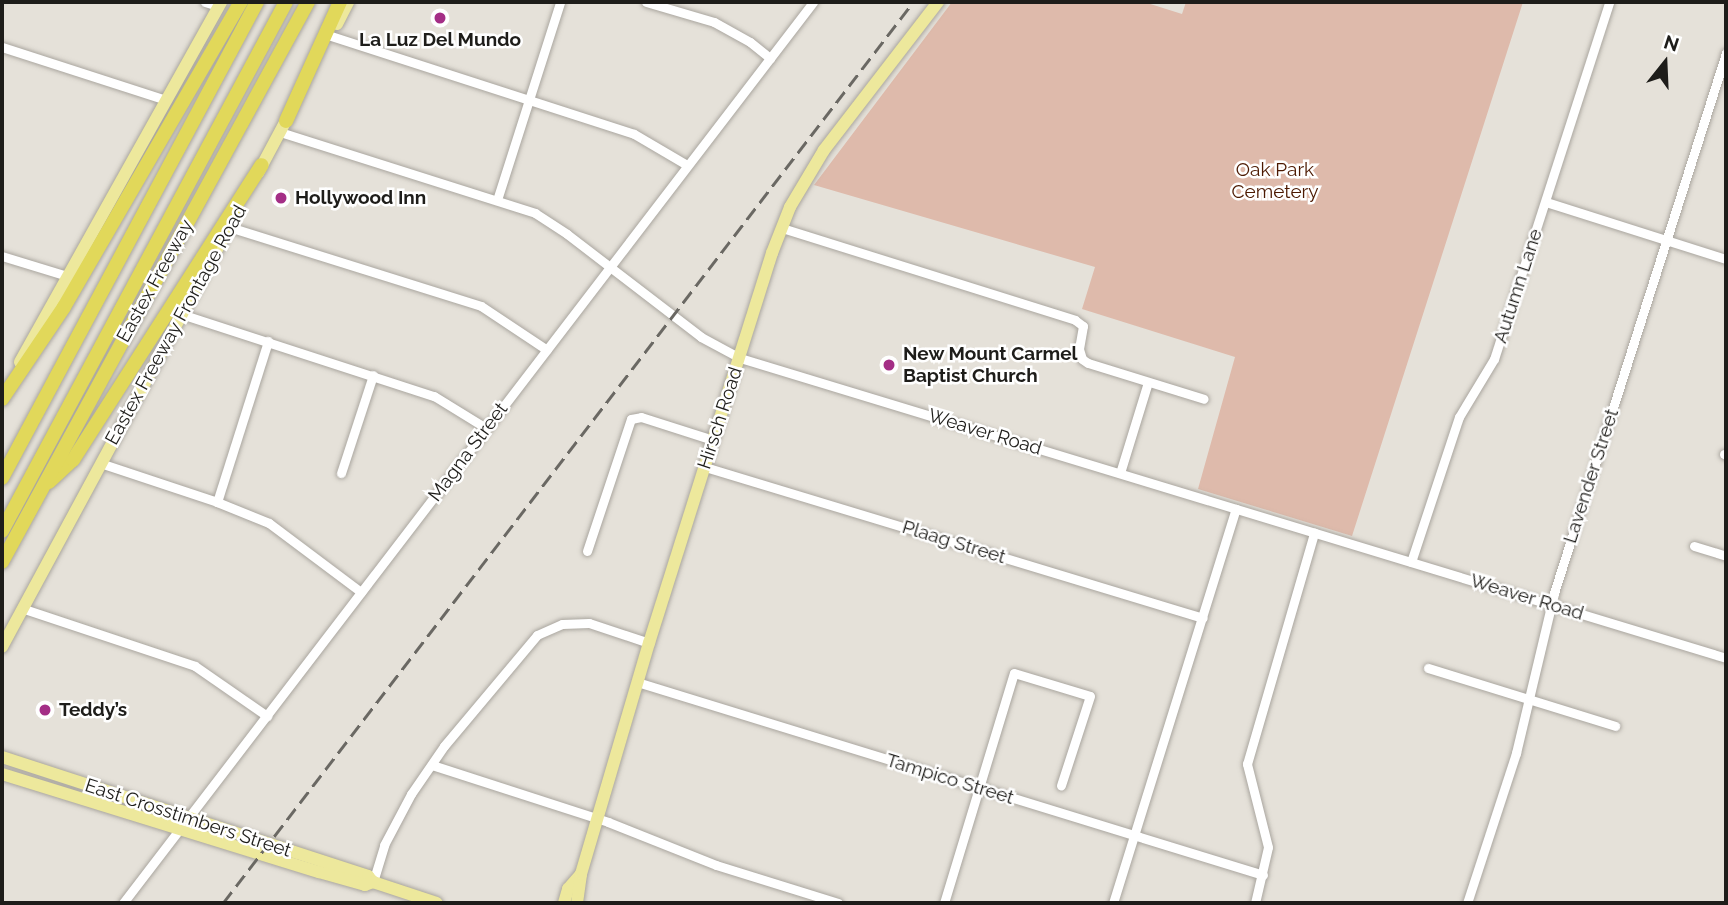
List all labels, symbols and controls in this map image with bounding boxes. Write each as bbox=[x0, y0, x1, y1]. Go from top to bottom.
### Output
marker: La Luz Del Mundo bbox=[432, 10, 448, 26]
north arrow bbox=[1630, 28, 1700, 98]
place label: La Luz Del Mundo bbox=[359, 29, 521, 51]
text: N bbox=[1661, 30, 1682, 56]
park label: Oak Park Cemetery bbox=[1231, 159, 1319, 203]
place label: Hollywood Inn bbox=[295, 187, 426, 209]
marker: Hollywood Inn bbox=[273, 190, 289, 206]
street label: Eastex Freeway Frontage Road bbox=[100, 201, 252, 449]
street label: Eastex Freeway bbox=[112, 216, 198, 346]
street label: Autumn Lane bbox=[1489, 226, 1547, 346]
place label: New Mount Carmel Baptist Church bbox=[903, 343, 1078, 387]
marker: New Mount Carmel Baptist Church bbox=[881, 357, 897, 373]
street label: Hirsch Road bbox=[693, 364, 747, 472]
street label: Magna Street bbox=[424, 398, 512, 506]
street label: Weaver Road bbox=[925, 404, 1045, 460]
street label: Lavender Street bbox=[1558, 406, 1624, 546]
street label: Plaag Street bbox=[900, 515, 1008, 569]
street label: Weaver Road bbox=[1467, 569, 1587, 625]
place label: Teddy’s bbox=[59, 699, 127, 721]
marker: Teddy’s bbox=[37, 702, 53, 718]
street label: Tampico Street bbox=[883, 749, 1017, 809]
street label: East Crosstimbers Street bbox=[82, 774, 294, 862]

